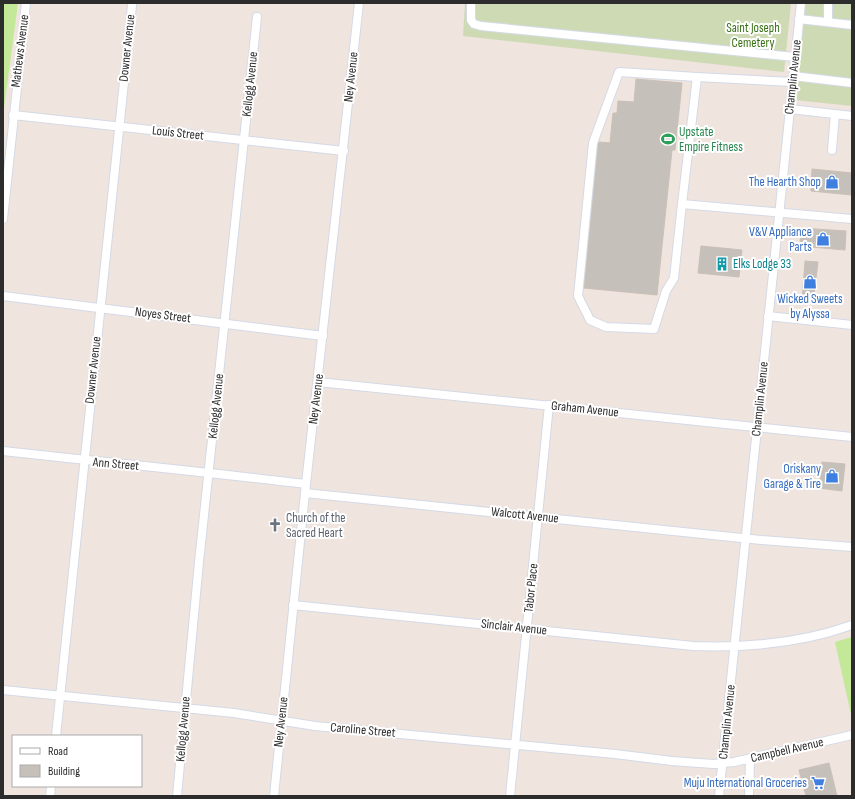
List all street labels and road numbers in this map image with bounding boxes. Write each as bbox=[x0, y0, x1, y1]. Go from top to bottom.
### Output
street label: Mathews Avenue bbox=[8, 14, 32, 88]
street label: Downer Avenue bbox=[116, 14, 138, 82]
street label: Champlin Avenue bbox=[781, 39, 805, 115]
street label: Kellogg Avenue bbox=[239, 51, 261, 117]
street label: Ney Avenue bbox=[340, 51, 362, 103]
street label: Louis Street bbox=[151, 122, 205, 144]
street label: Noyes Street bbox=[134, 304, 192, 326]
street label: Downer Avenue bbox=[82, 336, 104, 404]
street label: Champlin Avenue bbox=[748, 361, 772, 437]
street label: Kellogg Avenue bbox=[205, 373, 227, 439]
street label: Ney Avenue bbox=[305, 373, 327, 425]
street label: Graham Avenue bbox=[550, 397, 620, 421]
street label: Ann Street bbox=[91, 454, 140, 474]
street label: Walcott Avenue bbox=[490, 503, 560, 527]
street label: Tabor Place bbox=[520, 563, 542, 613]
street label: Sinclair Avenue bbox=[480, 616, 548, 638]
street label: Champlin Avenue bbox=[715, 684, 739, 760]
street label: Kellogg Avenue bbox=[172, 696, 194, 762]
street label: Ney Avenue bbox=[270, 696, 292, 748]
street label: Caroline Street bbox=[330, 719, 396, 741]
street label: Campbell Avenue bbox=[749, 734, 825, 766]

